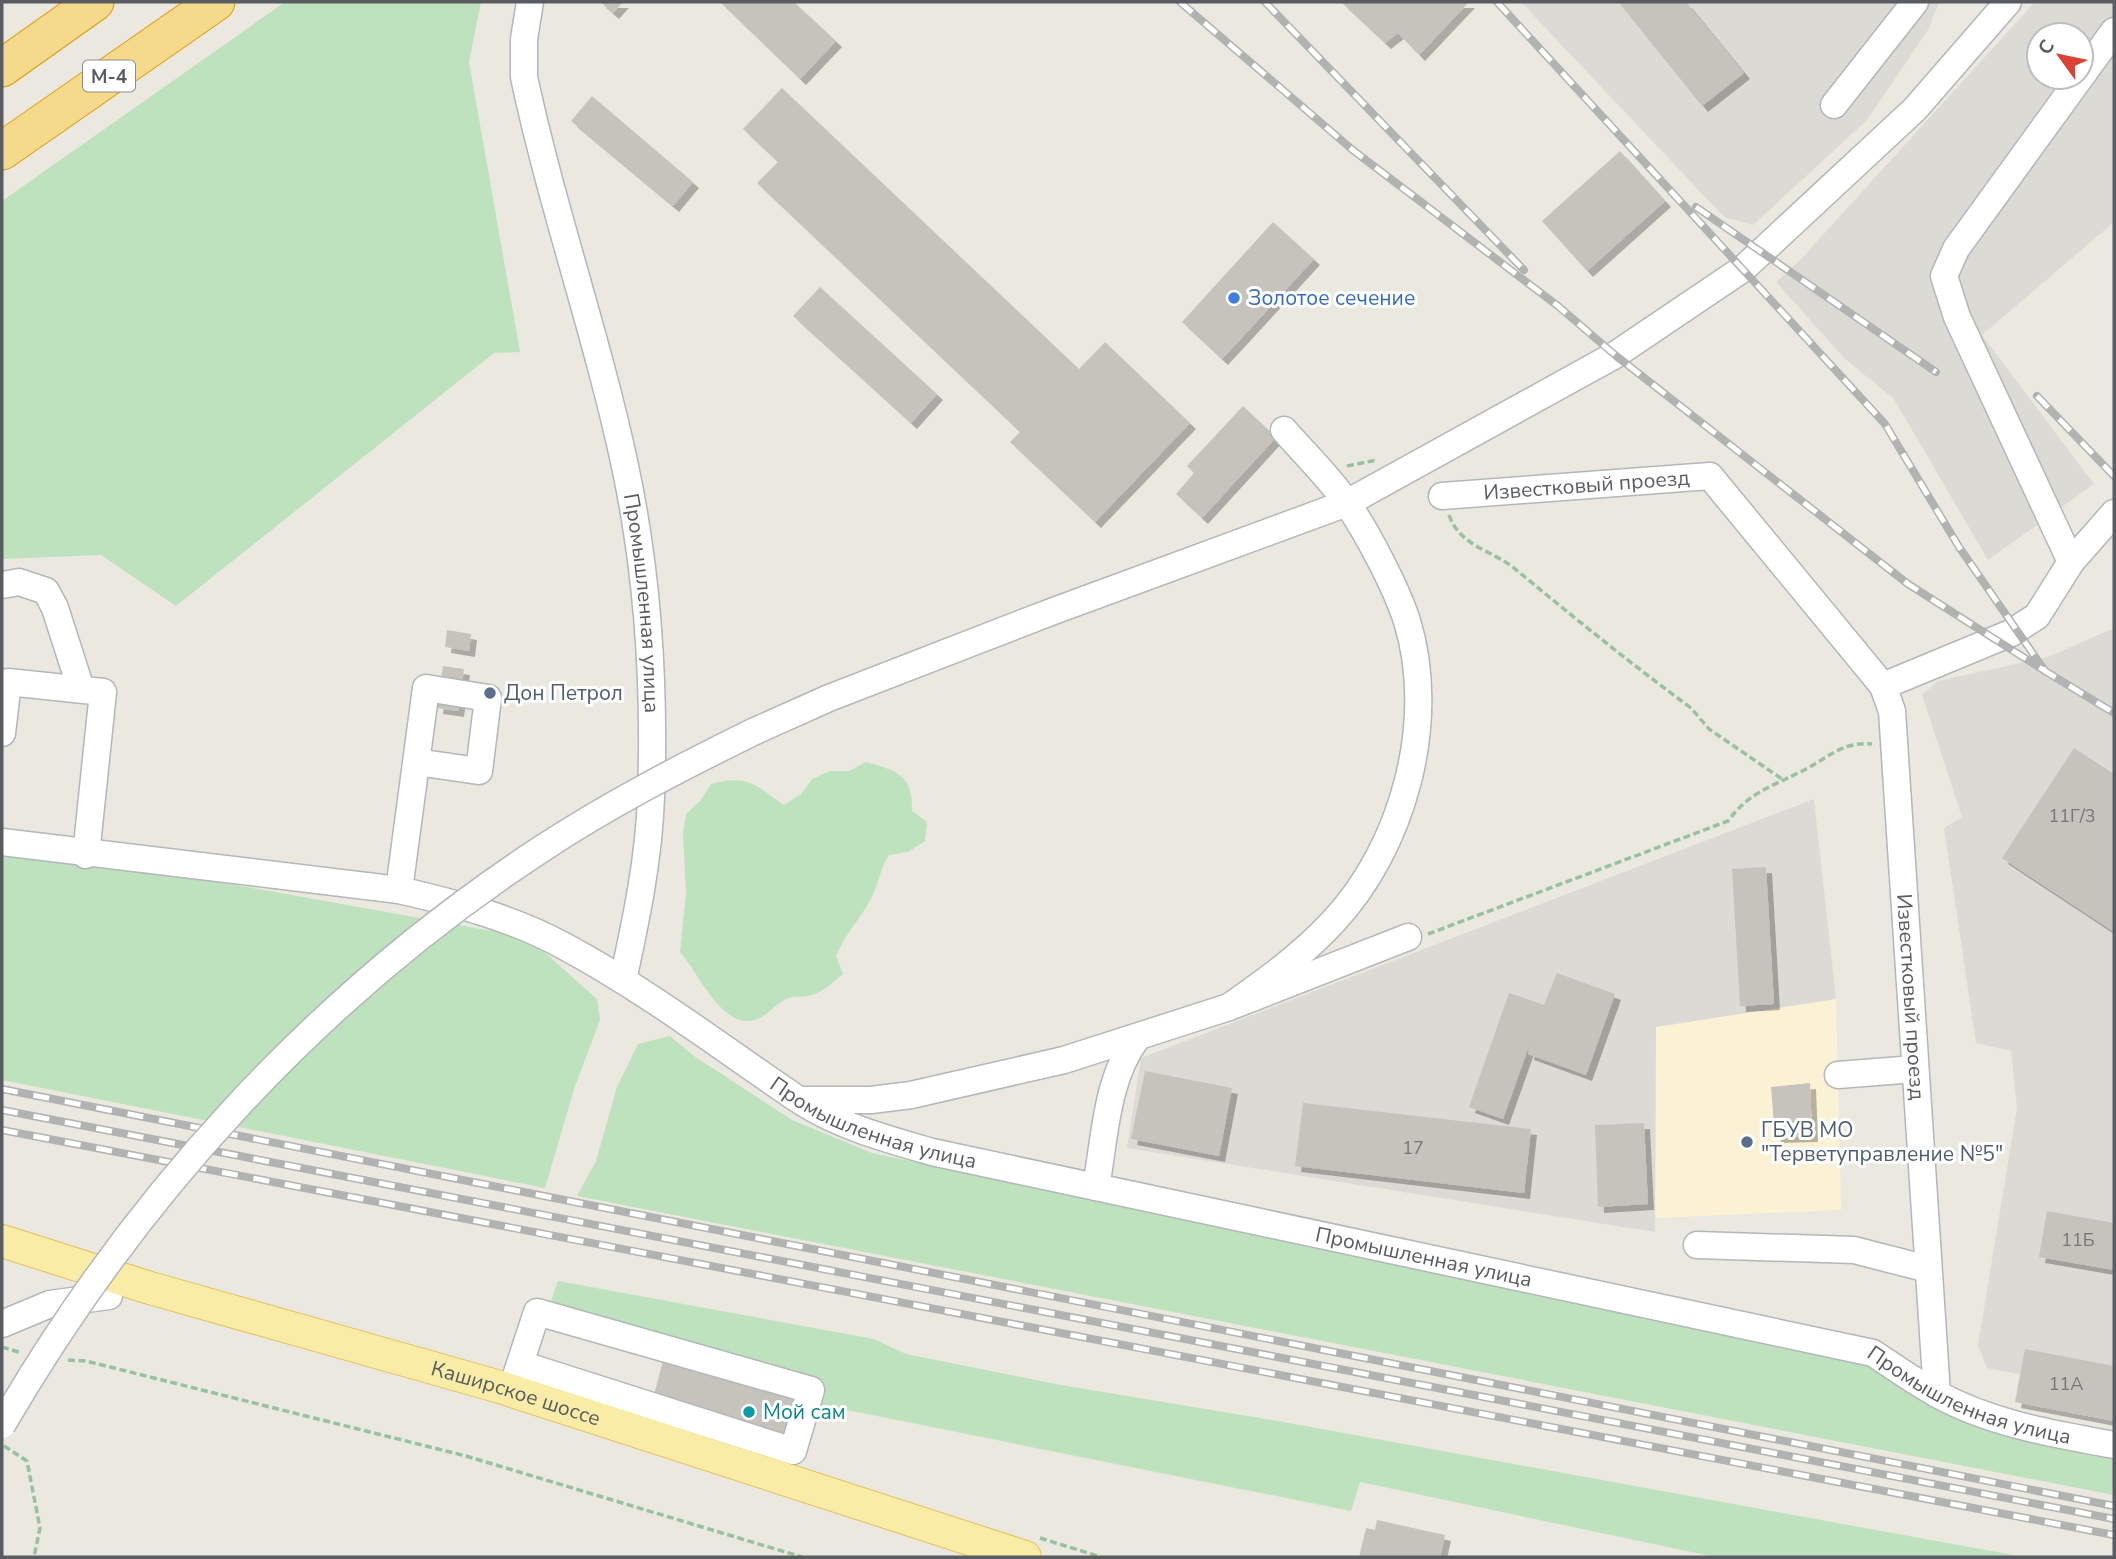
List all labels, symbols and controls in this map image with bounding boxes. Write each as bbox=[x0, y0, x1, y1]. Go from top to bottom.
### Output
north arrow bbox=[2025, 21, 2095, 91]
text: С bbox=[2032, 35, 2061, 60]
road number: М-4 bbox=[83, 60, 135, 92]
place label: Золотое сечение bbox=[1248, 284, 1415, 312]
marker: Золотое сечение bbox=[1226, 290, 1242, 306]
street label: Известковый проезд bbox=[1482, 464, 1691, 507]
street label: Промышленная улица bbox=[617, 491, 666, 714]
place label: Дон Петрол bbox=[504, 679, 623, 707]
marker: Дон Петрол bbox=[482, 685, 498, 701]
house number: 11Г/3 bbox=[2048, 804, 2096, 828]
street label: Известковый проезд bbox=[1890, 893, 1932, 1101]
street label: Промышленная улица bbox=[764, 1070, 979, 1175]
place label: ГБУВ МО "Терветуправление №5" bbox=[1761, 1116, 2003, 1168]
marker: ГБУВ МО "Терветуправление №5" bbox=[1739, 1134, 1755, 1150]
house number: 17 bbox=[1402, 1136, 1424, 1160]
street label: Промышленная улица bbox=[1313, 1220, 1535, 1294]
house number: 11Б bbox=[2061, 1228, 2095, 1252]
street label: Промышленная улица bbox=[1862, 1339, 2073, 1451]
street label: Каширское шоссе bbox=[428, 1354, 604, 1433]
house number: 11А bbox=[2049, 1372, 2083, 1396]
place label: Мой сам bbox=[763, 1398, 846, 1426]
marker: Мой сам bbox=[741, 1404, 757, 1420]

